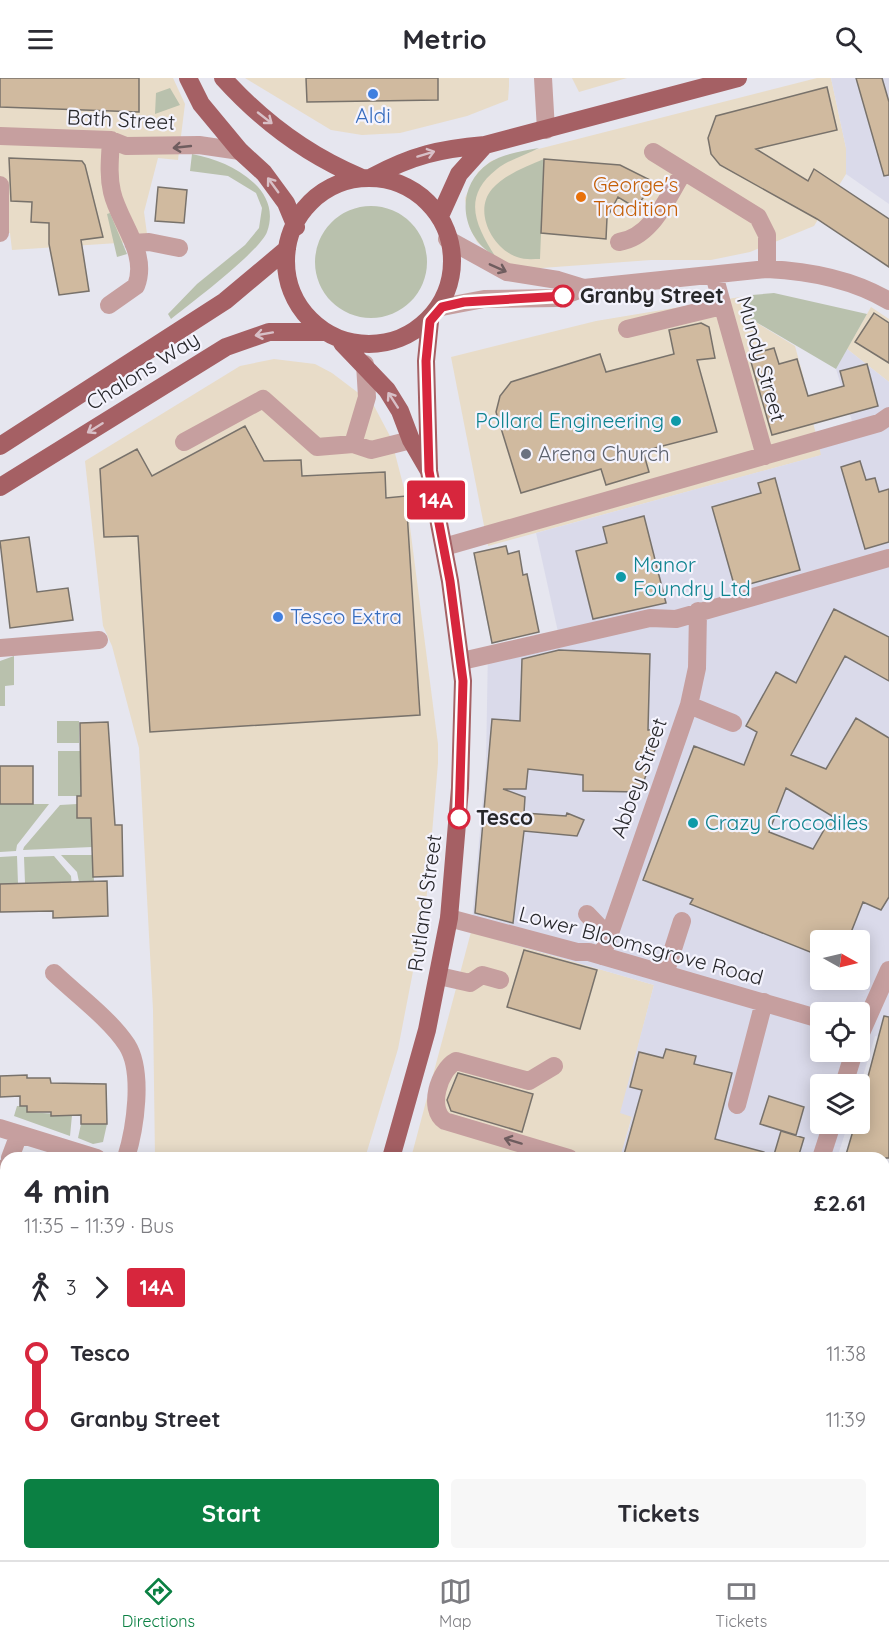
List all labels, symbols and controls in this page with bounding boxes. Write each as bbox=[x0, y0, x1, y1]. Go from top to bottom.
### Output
text: Metrio bbox=[402, 22, 487, 56]
icon: menu bbox=[24, 23, 57, 56]
icon: search bbox=[832, 23, 865, 56]
marker: Aldi bbox=[366, 87, 380, 101]
place label: Aldi bbox=[355, 102, 391, 128]
street label: Bath Street bbox=[66, 103, 176, 135]
one-way arrow bbox=[257, 112, 273, 125]
one-way arrow bbox=[172, 142, 192, 153]
one-way arrow bbox=[416, 148, 435, 159]
place label: George's Tradition bbox=[593, 171, 679, 221]
one-way arrow bbox=[267, 178, 279, 194]
marker: George's Tradition bbox=[574, 190, 588, 204]
one-way arrow bbox=[489, 262, 507, 274]
place label: Granby Street bbox=[580, 282, 724, 308]
marker: Granby Street bbox=[552, 285, 574, 307]
street label: Mundy Street bbox=[732, 293, 792, 424]
street label: Chalons Way bbox=[81, 325, 204, 415]
one-way arrow bbox=[255, 329, 275, 340]
one-way arrow bbox=[387, 392, 399, 409]
place label: Pollard Engineering bbox=[475, 407, 664, 433]
marker: Pollard Engineering bbox=[669, 414, 683, 428]
one-way arrow bbox=[87, 422, 104, 434]
place label: Arena Church bbox=[538, 440, 670, 466]
marker: Arena Church bbox=[519, 447, 533, 461]
line badge: 14A bbox=[402, 480, 470, 520]
text: 14A bbox=[419, 487, 453, 513]
place label: Manor Foundry Ltd bbox=[633, 551, 751, 601]
marker: Manor Foundry Ltd bbox=[614, 570, 628, 584]
place label: Tesco Extra bbox=[290, 603, 402, 629]
marker: Tesco Extra bbox=[271, 610, 285, 624]
street label: Abbey Street bbox=[604, 714, 672, 841]
place label: Tesco bbox=[476, 804, 533, 830]
marker: Tesco bbox=[448, 807, 470, 829]
place label: Crazy Crocodiles bbox=[705, 809, 868, 835]
marker: Crazy Crocodiles bbox=[686, 816, 700, 830]
street label: Rutland Street bbox=[401, 832, 447, 973]
street label: Lower Bloomsgrove Road bbox=[516, 900, 766, 990]
north arrow bbox=[810, 930, 870, 990]
map controls bbox=[810, 930, 870, 1134]
button: locate bbox=[810, 1002, 870, 1062]
button: layers bbox=[810, 1074, 870, 1134]
one-way arrow bbox=[504, 1135, 523, 1146]
text: 4 min bbox=[24, 1170, 111, 1211]
text: £2.61 bbox=[814, 1189, 866, 1217]
text: 11:35 – 11:39 · Bus bbox=[24, 1213, 174, 1238]
icon: walk bbox=[24, 1271, 57, 1304]
icon: forward bbox=[85, 1271, 118, 1304]
text: 14A bbox=[139, 1274, 173, 1300]
text: 3 bbox=[66, 1275, 76, 1300]
text: Tesco bbox=[70, 1339, 130, 1367]
text: 11:38 bbox=[826, 1341, 866, 1366]
text: Granby Street bbox=[70, 1405, 221, 1433]
text: 11:39 bbox=[826, 1407, 866, 1432]
button: Start bbox=[24, 1479, 439, 1548]
button: Tickets bbox=[451, 1479, 866, 1548]
tab: Directions bbox=[122, 1575, 195, 1631]
tab: Map bbox=[439, 1575, 472, 1631]
tab: Tickets bbox=[715, 1575, 767, 1631]

